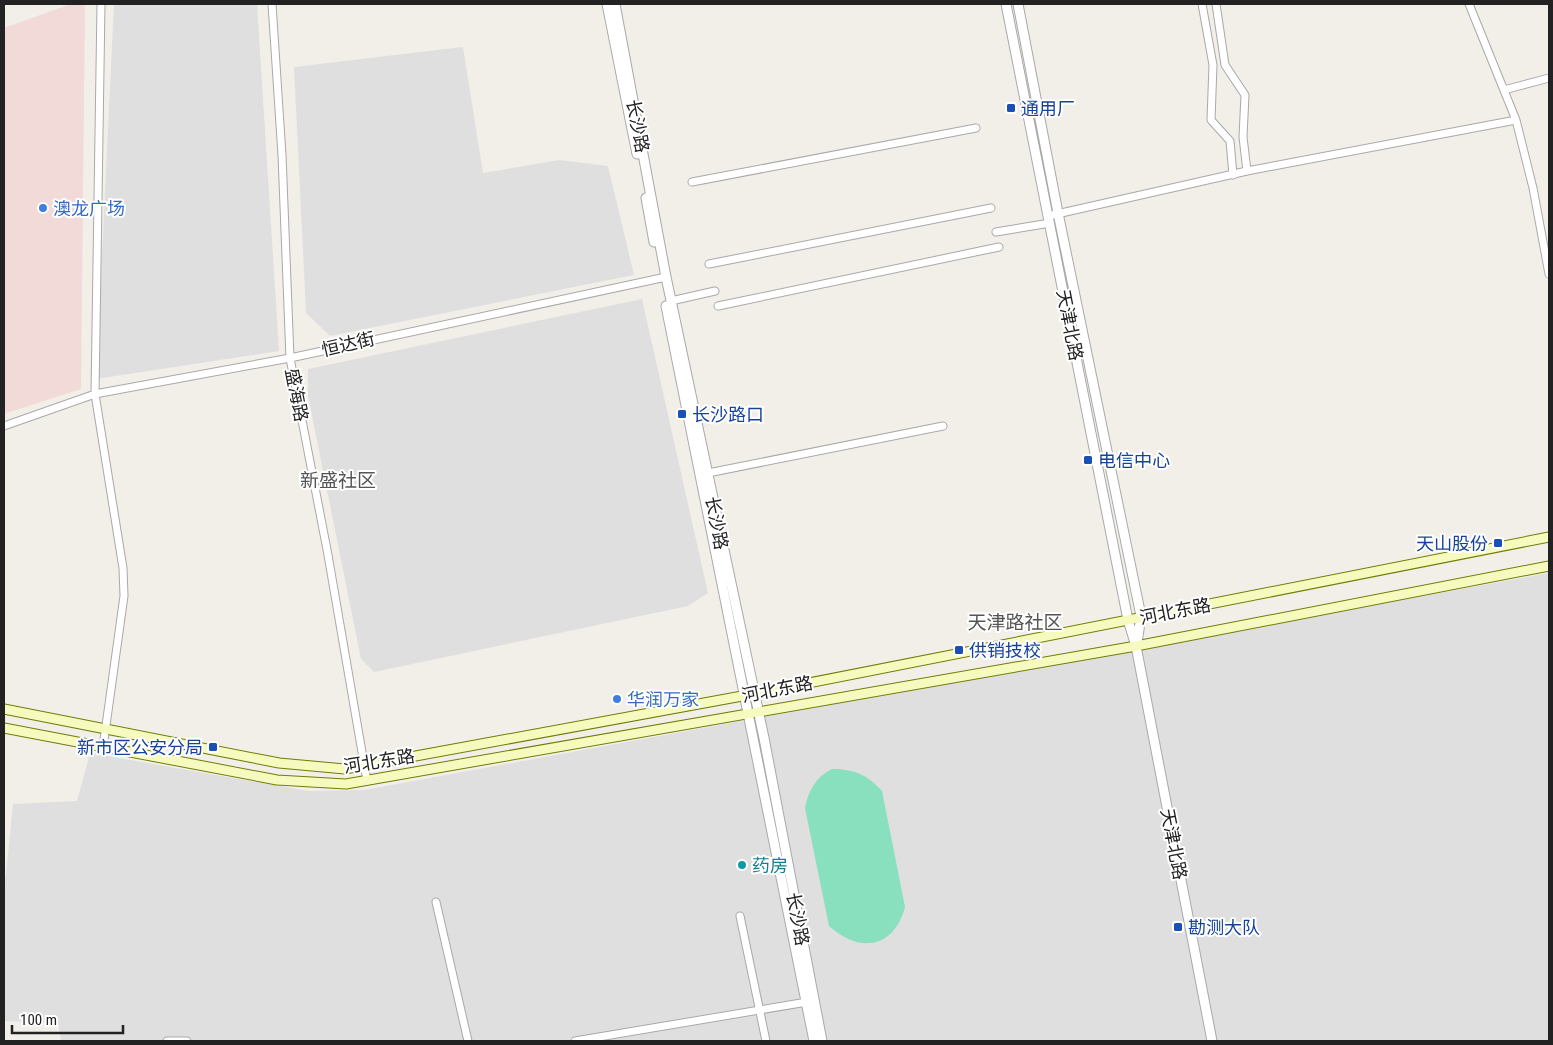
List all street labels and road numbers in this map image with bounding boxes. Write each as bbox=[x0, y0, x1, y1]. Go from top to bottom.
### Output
street label: 长沙路 bbox=[623, 97, 653, 155]
street label: 天津北路 bbox=[1053, 288, 1087, 362]
street label: 恒达街 bbox=[319, 328, 377, 360]
street label: 盛海路 bbox=[282, 366, 312, 424]
street label: 长沙路 bbox=[702, 494, 732, 552]
street label: 河北东路 bbox=[1138, 594, 1212, 628]
street label: 河北东路 bbox=[740, 672, 814, 706]
street label: 河北东路 bbox=[342, 745, 416, 777]
street label: 天津北路 bbox=[1157, 807, 1191, 881]
street label: 长沙路 bbox=[783, 890, 813, 948]

